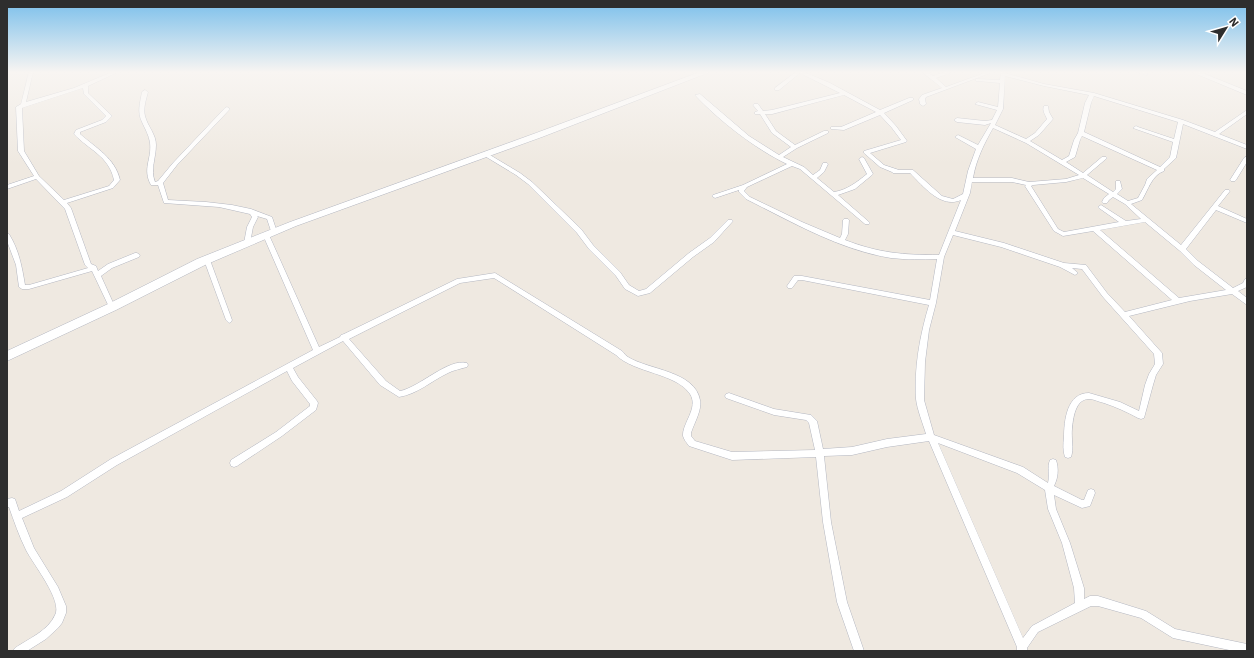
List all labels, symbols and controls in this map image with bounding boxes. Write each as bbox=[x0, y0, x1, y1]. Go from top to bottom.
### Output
north arrow bbox=[1206, 8, 1246, 48]
text: N bbox=[1226, 15, 1242, 29]

